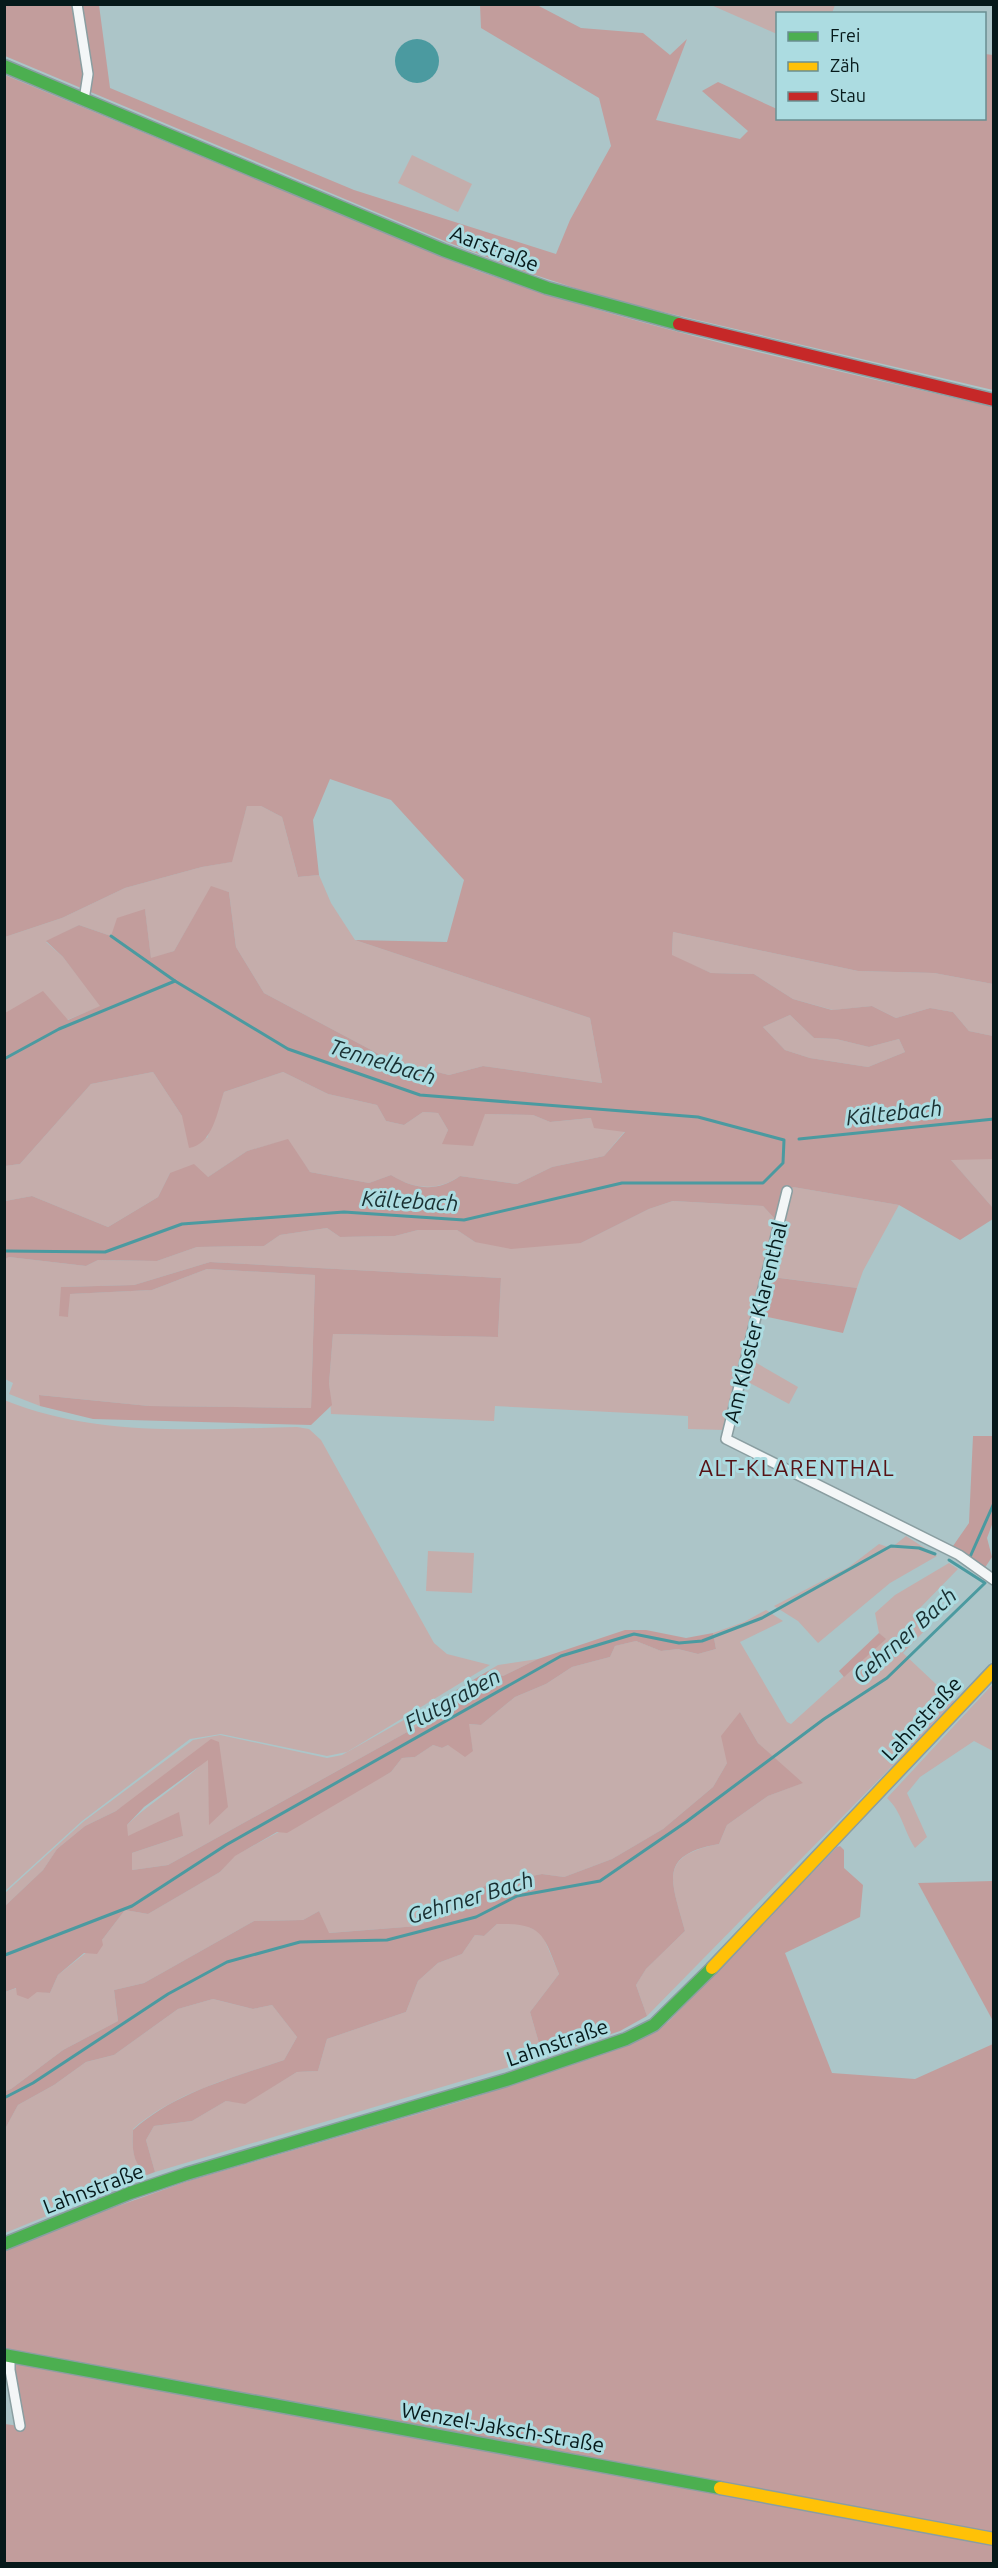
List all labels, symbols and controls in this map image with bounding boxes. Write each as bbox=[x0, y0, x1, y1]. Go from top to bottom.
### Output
legend bbox=[776, 12, 986, 120]
text: Frei bbox=[830, 25, 860, 45]
text: Zäh bbox=[830, 55, 860, 75]
text: Stau bbox=[830, 85, 866, 105]
street label: Aarstraße bbox=[447, 220, 543, 276]
water label: Tennelbach bbox=[327, 1033, 439, 1089]
water label: Kältebach bbox=[845, 1095, 943, 1129]
water label: Kältebach bbox=[361, 1185, 459, 1215]
street label: Am Kloster Klarenthal bbox=[718, 1219, 792, 1425]
district label: ALT-KLARENTHAL bbox=[699, 1455, 895, 1480]
water label: Gehrner Bach bbox=[847, 1582, 961, 1688]
water label: Flutgraben bbox=[400, 1662, 504, 1736]
street label: Lahnstraße bbox=[876, 1671, 966, 1765]
water label: Gehrner Bach bbox=[404, 1866, 536, 1928]
street label: Lahnstraße bbox=[503, 2013, 611, 2071]
street label: Lahnstraße bbox=[39, 2158, 147, 2218]
street label: Wenzel-Jaksch-Straße bbox=[400, 2397, 606, 2457]

